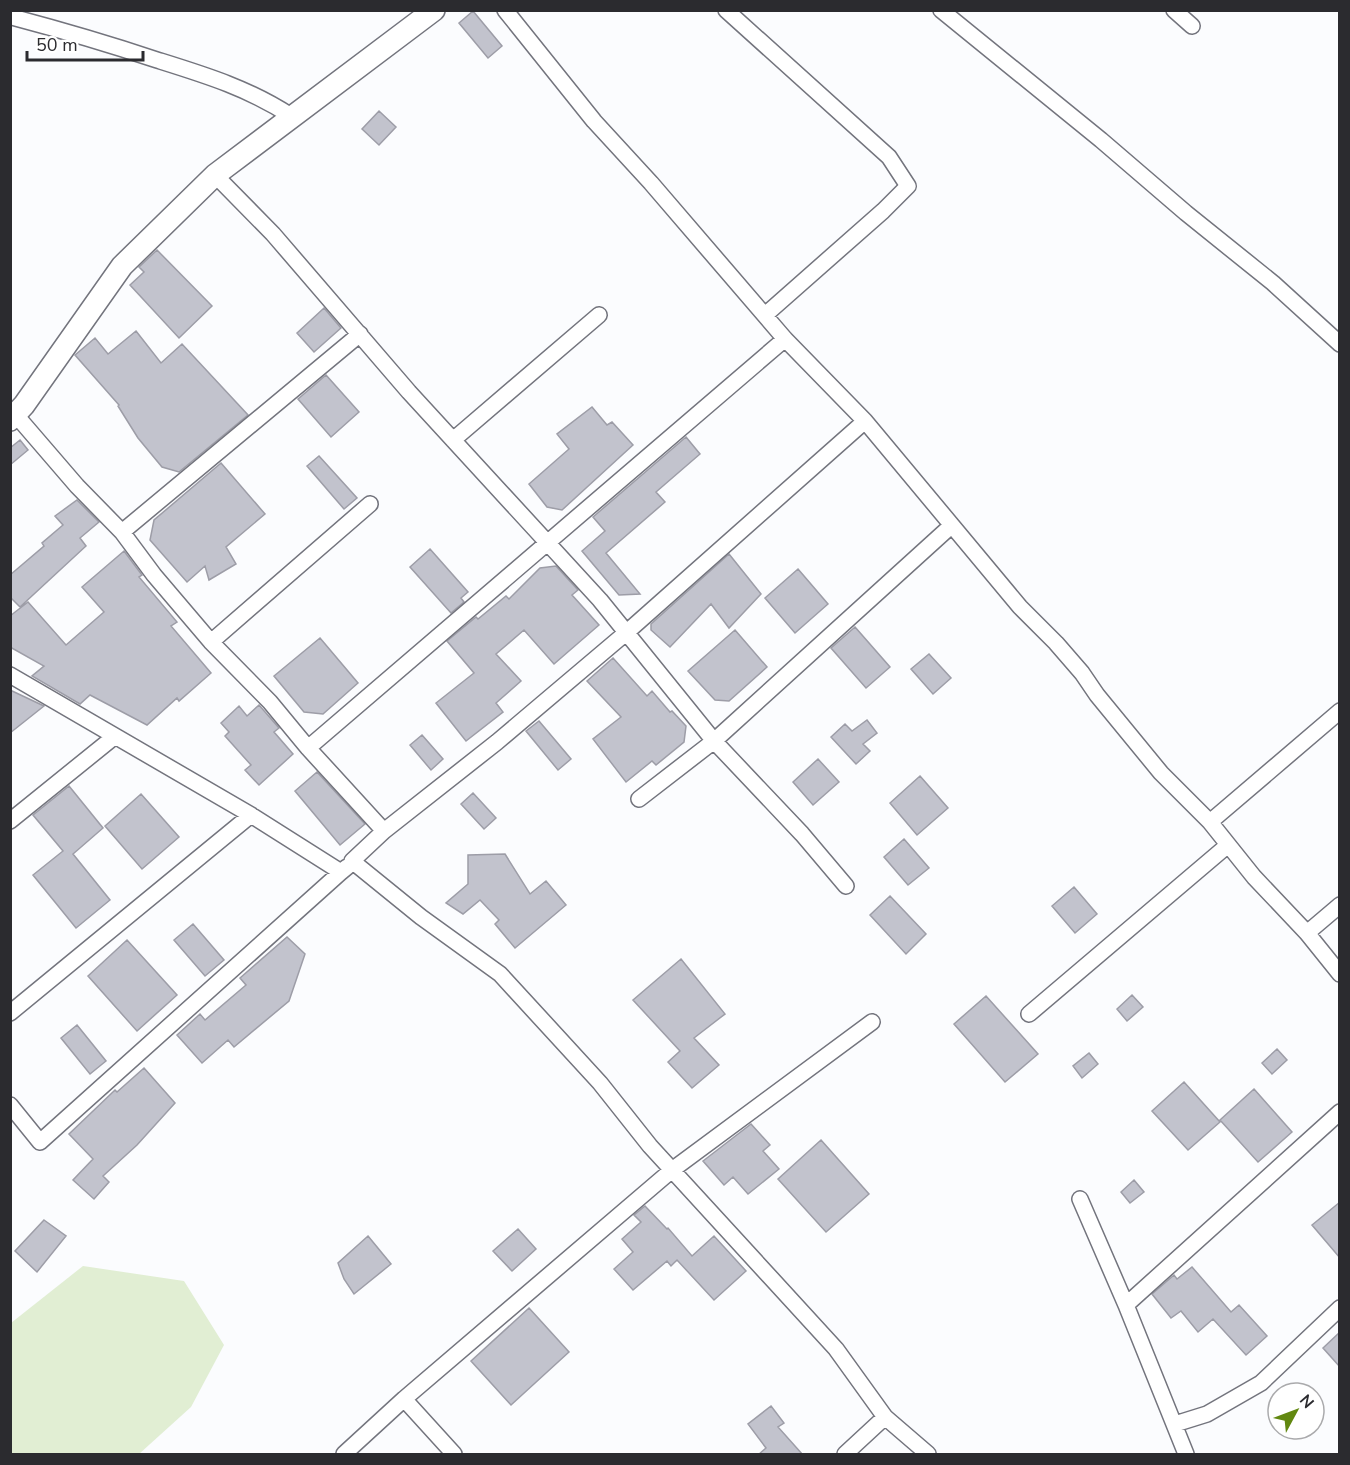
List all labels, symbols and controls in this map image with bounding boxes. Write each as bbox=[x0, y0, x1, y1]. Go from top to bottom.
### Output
scale bar bbox=[27, 24, 142, 62]
text: 50 m bbox=[36, 33, 78, 57]
north arrow bbox=[1266, 1381, 1326, 1441]
text: N bbox=[1294, 1390, 1319, 1414]

